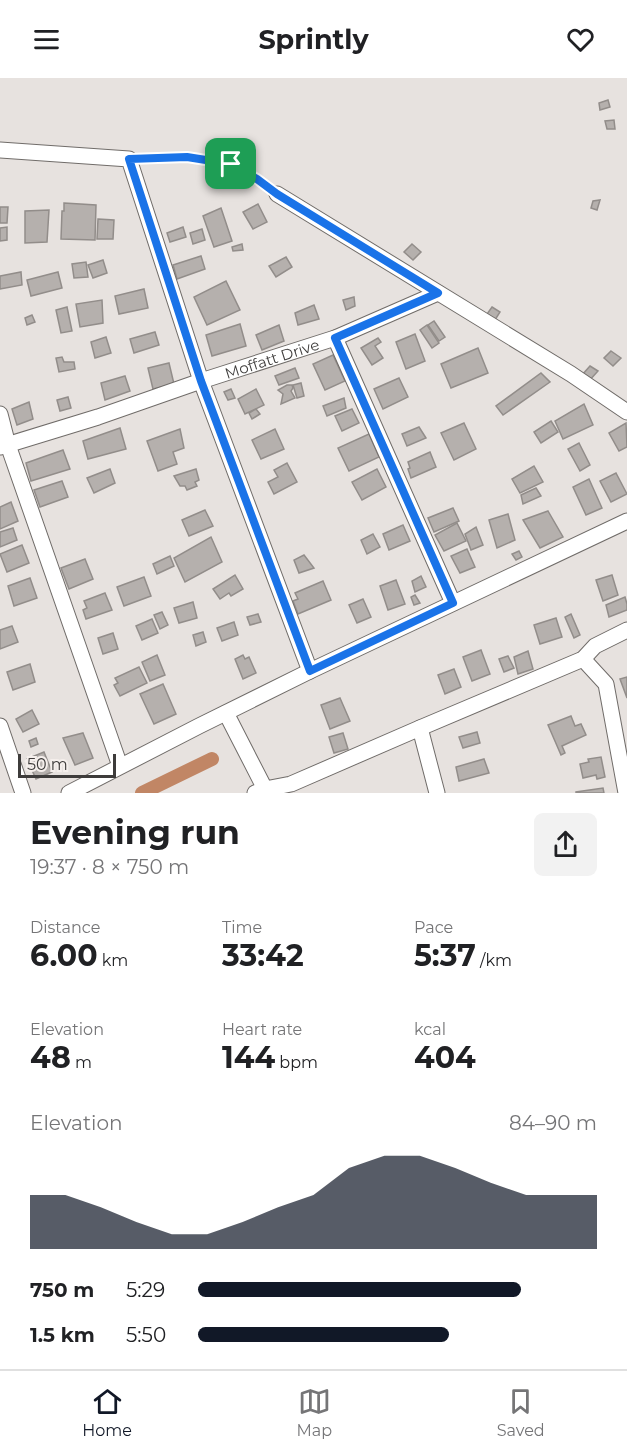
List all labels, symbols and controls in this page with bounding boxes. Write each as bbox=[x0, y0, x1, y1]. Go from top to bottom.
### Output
icon: menu bbox=[30, 23, 63, 56]
text: Sprintly bbox=[258, 23, 369, 56]
icon: heart bbox=[564, 23, 597, 56]
pin bbox=[205, 138, 256, 189]
icon: arrive bbox=[214, 147, 247, 180]
street label: Moffatt Drive bbox=[222, 334, 321, 382]
scale bar bbox=[18, 751, 116, 778]
text: 50 m bbox=[27, 755, 68, 774]
text: Evening run bbox=[30, 812, 240, 852]
button: share bbox=[534, 813, 597, 876]
text: 19:37 · 8 × 750 m bbox=[30, 855, 189, 879]
text: Distance bbox=[30, 918, 100, 937]
text: Time bbox=[222, 918, 262, 937]
text: Pace bbox=[414, 918, 453, 937]
text: 6.00 bbox=[30, 937, 98, 974]
text: 33:42 bbox=[222, 937, 304, 974]
text: 5:37 bbox=[414, 937, 476, 974]
text: km bbox=[98, 951, 128, 970]
text: /km bbox=[476, 951, 512, 970]
text: Elevation bbox=[30, 1020, 104, 1039]
text: Heart rate bbox=[222, 1020, 302, 1039]
text: kcal bbox=[414, 1020, 446, 1039]
text: 48 bbox=[30, 1039, 71, 1076]
text: 144 bbox=[222, 1039, 275, 1076]
text: 404 bbox=[414, 1039, 476, 1076]
text: m bbox=[71, 1053, 92, 1072]
text: bpm bbox=[275, 1053, 318, 1072]
text: Elevation bbox=[30, 1111, 122, 1135]
text: 84–90 m bbox=[509, 1111, 597, 1135]
text: 750 m bbox=[30, 1278, 94, 1302]
text: 5:29 bbox=[126, 1278, 165, 1302]
text: 1.5 km bbox=[30, 1323, 95, 1347]
text: 5:50 bbox=[126, 1323, 166, 1347]
tab: Home bbox=[82, 1385, 132, 1440]
tab: Map bbox=[297, 1385, 332, 1440]
tab: Saved bbox=[497, 1385, 545, 1440]

